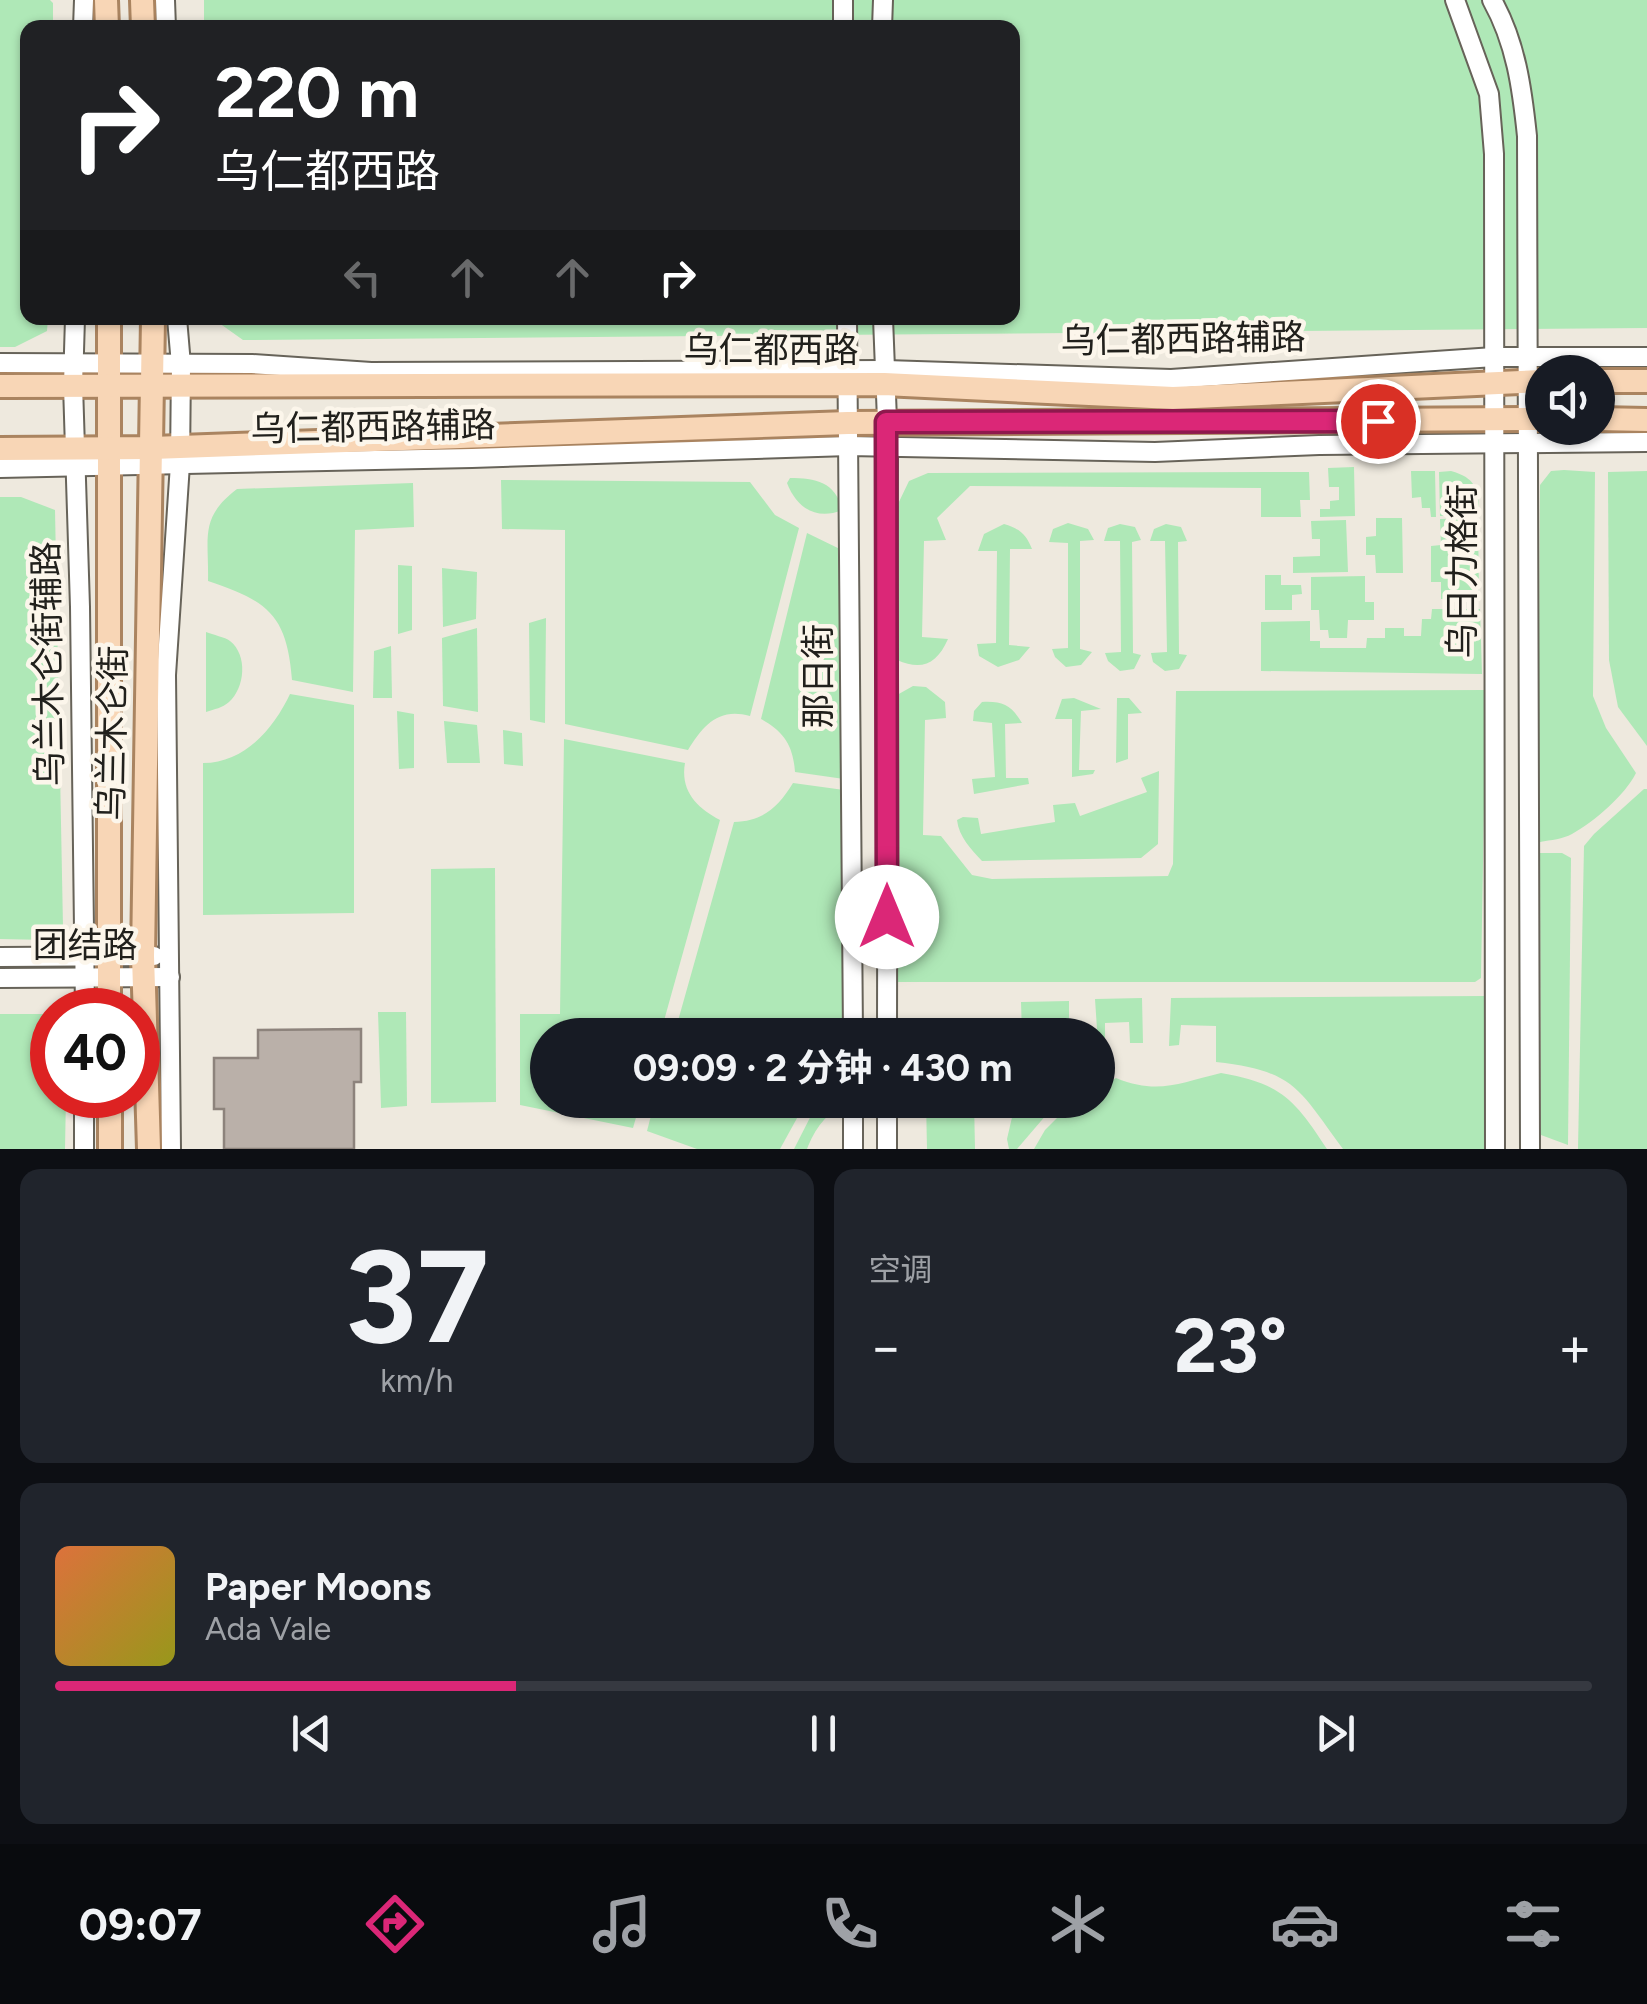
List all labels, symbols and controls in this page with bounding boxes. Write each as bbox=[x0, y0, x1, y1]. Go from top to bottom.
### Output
text: 220 m bbox=[215, 50, 419, 135]
icon: right bbox=[50, 60, 180, 190]
text: 乌仁都西路 bbox=[215, 144, 440, 198]
icon: left bbox=[335, 250, 390, 305]
icon: ahead bbox=[440, 250, 495, 305]
icon: ahead bbox=[545, 250, 600, 305]
icon: right bbox=[650, 250, 705, 305]
street label: 乌仁都西路辅路 bbox=[1060, 316, 1306, 362]
street label: 乌仁都西路 bbox=[683, 329, 859, 371]
map controls bbox=[1525, 355, 1615, 445]
button: sound bbox=[1525, 355, 1615, 445]
pin bbox=[1336, 379, 1421, 464]
icon: arrive bbox=[1351, 394, 1406, 449]
street label: 乌仁都西路辅路 bbox=[250, 404, 496, 450]
street label: 乌日力格街 bbox=[1441, 483, 1483, 659]
street label: 乌兰木仑街辅路 bbox=[25, 541, 71, 787]
street label: 那日街 bbox=[797, 623, 839, 729]
street label: 乌兰木仑街 bbox=[89, 645, 135, 821]
position arrow bbox=[835, 865, 939, 969]
street label: 团结路 bbox=[32, 924, 138, 966]
speed limit sign: 40 bbox=[30, 988, 160, 1118]
text: 09:09 · 2 分钟 · 430 m bbox=[633, 1045, 1012, 1091]
text: 37 bbox=[344, 1219, 489, 1375]
text: 空调 bbox=[869, 1251, 933, 1289]
text: 23° bbox=[1174, 1301, 1287, 1391]
text: − bbox=[869, 1314, 903, 1380]
text: + bbox=[1558, 1314, 1592, 1380]
text: km/h bbox=[380, 1362, 453, 1400]
text: Paper Moons bbox=[205, 1564, 431, 1610]
text: Ada Vale bbox=[205, 1610, 331, 1648]
icon: previous bbox=[284, 1706, 339, 1761]
icon: pause bbox=[796, 1706, 851, 1761]
icon: next bbox=[1308, 1706, 1363, 1761]
icon: directions bbox=[360, 1889, 430, 1959]
icon: music bbox=[587, 1889, 657, 1959]
icon: phone bbox=[815, 1889, 885, 1959]
icon: climate bbox=[1043, 1889, 1113, 1959]
icon: car bbox=[1270, 1889, 1340, 1959]
icon: filters bbox=[1498, 1889, 1568, 1959]
text: 09:07 bbox=[79, 1897, 202, 1951]

